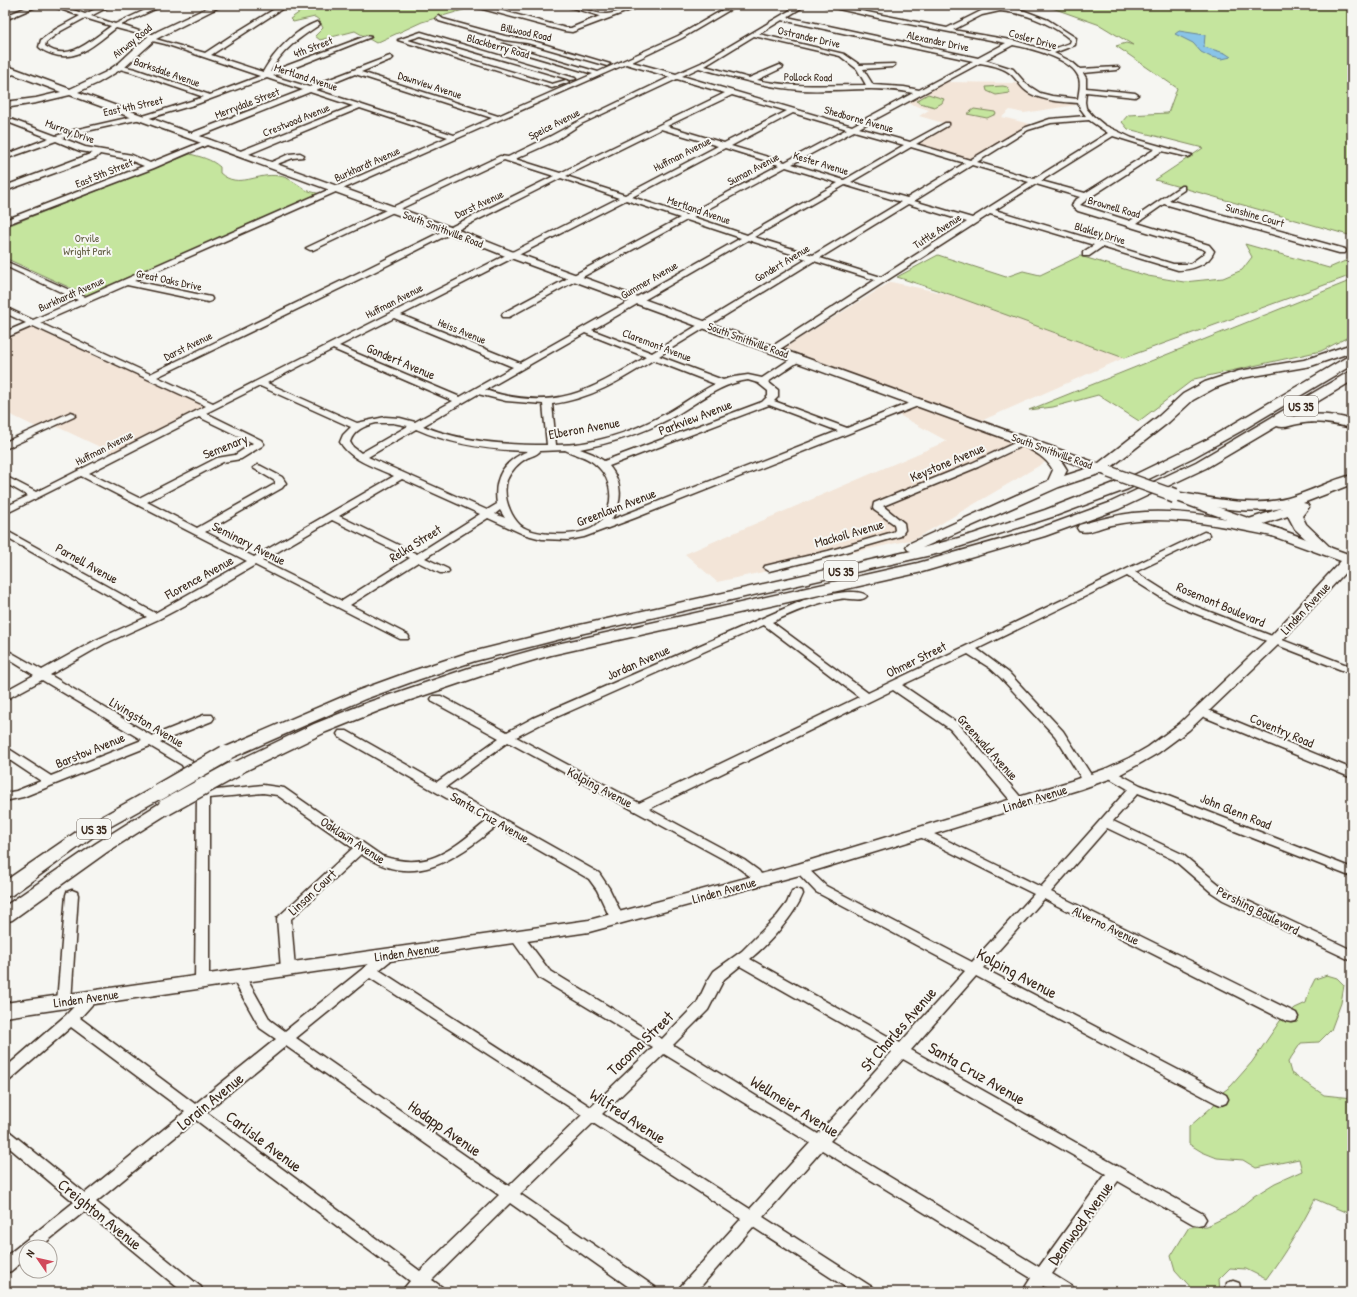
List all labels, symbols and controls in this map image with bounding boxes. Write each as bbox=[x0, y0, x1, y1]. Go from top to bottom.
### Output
street label: Airway Road bbox=[109, 20, 155, 61]
street label: Billwood Road bbox=[499, 20, 553, 44]
street label: Ostrander Drive bbox=[776, 23, 842, 51]
street label: Cosler Drive bbox=[1007, 25, 1059, 53]
street label: Alexander Drive bbox=[906, 28, 971, 55]
street label: Blackberry Road bbox=[465, 30, 531, 62]
street label: 4th Street bbox=[292, 33, 335, 61]
street label: Barksdale Avenue bbox=[132, 54, 203, 90]
street label: Mertland Avenue bbox=[273, 60, 340, 94]
street label: Dawnview Avenue bbox=[396, 68, 464, 102]
street label: Pollock Road bbox=[784, 70, 833, 84]
street label: Merrydale Street bbox=[213, 84, 281, 122]
street label: East 4th Street bbox=[102, 93, 164, 119]
street label: Crestwood Avenue bbox=[260, 100, 332, 140]
street label: Shedborne Avenue bbox=[823, 102, 896, 136]
street label: Speice Avenue bbox=[526, 105, 583, 143]
street label: Murray Drive bbox=[43, 116, 97, 147]
street label: Huffman Avenue bbox=[651, 133, 714, 174]
street label: Burkhardt Avenue bbox=[332, 143, 403, 185]
street label: Kester Avenue bbox=[792, 148, 851, 178]
street label: Suman Avenue bbox=[725, 149, 782, 188]
street label: East 5th Street bbox=[73, 155, 135, 191]
street label: Darst Avenue bbox=[452, 186, 506, 221]
street label: Mertland Avenue bbox=[666, 193, 733, 228]
street label: Brownell Road bbox=[1086, 193, 1143, 221]
street label: Sunshine Court bbox=[1224, 200, 1286, 230]
street label: South Smithville Road bbox=[401, 207, 486, 251]
street label: Tuttle Avenue bbox=[910, 210, 964, 252]
street label: Blakley Drive bbox=[1073, 219, 1128, 248]
park label: Orvile Wright Park bbox=[63, 231, 111, 258]
street label: Gondert Avenue bbox=[752, 241, 813, 285]
street label: Gummer Avenue bbox=[618, 258, 681, 302]
street label: Great Oaks Drive bbox=[135, 266, 204, 294]
street label: Burkhardt Avenue bbox=[36, 273, 107, 315]
street label: Huffman Avenue bbox=[363, 280, 426, 321]
street label: Heiss Avenue bbox=[436, 315, 489, 347]
street label: South Smithville Road bbox=[706, 319, 791, 361]
street label: Claremont Avenue bbox=[620, 325, 694, 365]
street label: Darst Avenue bbox=[161, 328, 215, 364]
street label: Gondert Avenue bbox=[364, 338, 438, 384]
street label: Parkview Avenue bbox=[656, 395, 734, 439]
road number: US 35 bbox=[1284, 396, 1318, 416]
street label: Elberon Avenue bbox=[547, 413, 621, 443]
street label: Huffman Avenue bbox=[73, 427, 136, 468]
street label: Semenary bbox=[200, 429, 250, 463]
street label: South Smithville Road bbox=[1010, 430, 1095, 472]
street label: Keystone Avenue bbox=[907, 438, 987, 486]
street label: Greenlawn Avenue bbox=[574, 484, 658, 530]
street label: Mackoil Avenue bbox=[812, 515, 886, 551]
street label: Seminary Avenue bbox=[209, 517, 289, 569]
street label: Relka Street bbox=[386, 520, 445, 566]
street label: Parnell Avenue bbox=[52, 538, 122, 588]
street label: Florence Avenue bbox=[161, 551, 237, 604]
road number: US 35 bbox=[824, 561, 858, 581]
street label: Rosemont Boulevard bbox=[1174, 577, 1268, 631]
street label: Linden Avenue bbox=[1276, 578, 1334, 638]
street label: Ohmer Street bbox=[883, 636, 950, 681]
street label: Jordan Avenue bbox=[604, 640, 672, 684]
street label: Livingston Avenue bbox=[106, 693, 188, 751]
street label: Coventry Road bbox=[1247, 708, 1317, 752]
street label: Greenwald Avenue bbox=[954, 710, 1022, 784]
street label: Barstow Avenue bbox=[53, 728, 127, 772]
street label: Kolping Avenue bbox=[564, 762, 636, 812]
street label: Linden Avenue bbox=[1001, 780, 1069, 816]
street label: Santa Cruz Avenue bbox=[447, 787, 533, 847]
street label: John Glenn Road bbox=[1198, 789, 1274, 833]
street label: Oaklawn Avenue bbox=[317, 812, 389, 868]
road number: US 35 bbox=[77, 819, 111, 839]
street label: Linsan Court bbox=[284, 865, 340, 919]
street label: Linden Avenue bbox=[690, 872, 758, 908]
street label: Pershing Boulevard bbox=[1214, 881, 1302, 939]
street label: Alverno Avenue bbox=[1070, 901, 1142, 949]
street label: Linden Avenue bbox=[373, 939, 441, 965]
street label: Kolping Avenue bbox=[973, 943, 1062, 1004]
street label: St Charles Avenue bbox=[855, 982, 941, 1076]
street label: Linden Avenue bbox=[52, 985, 120, 1011]
street label: Tacoma Street bbox=[602, 1005, 678, 1080]
street label: Santa Cruz Avenue bbox=[924, 1036, 1030, 1110]
street label: Lorain Avenue bbox=[172, 1067, 248, 1135]
street label: Wellmeier Avenue bbox=[746, 1070, 844, 1142]
street label: Wilfred Avenue bbox=[586, 1083, 671, 1149]
street label: Hodapp Avenue bbox=[404, 1095, 486, 1162]
street label: Carlisle Avenue bbox=[221, 1105, 307, 1177]
street label: Creighton Avenue bbox=[53, 1173, 147, 1255]
street label: Deanwood Avenue bbox=[1042, 1176, 1118, 1269]
north arrow bbox=[18, 1239, 58, 1279]
text: N bbox=[22, 1247, 37, 1260]

